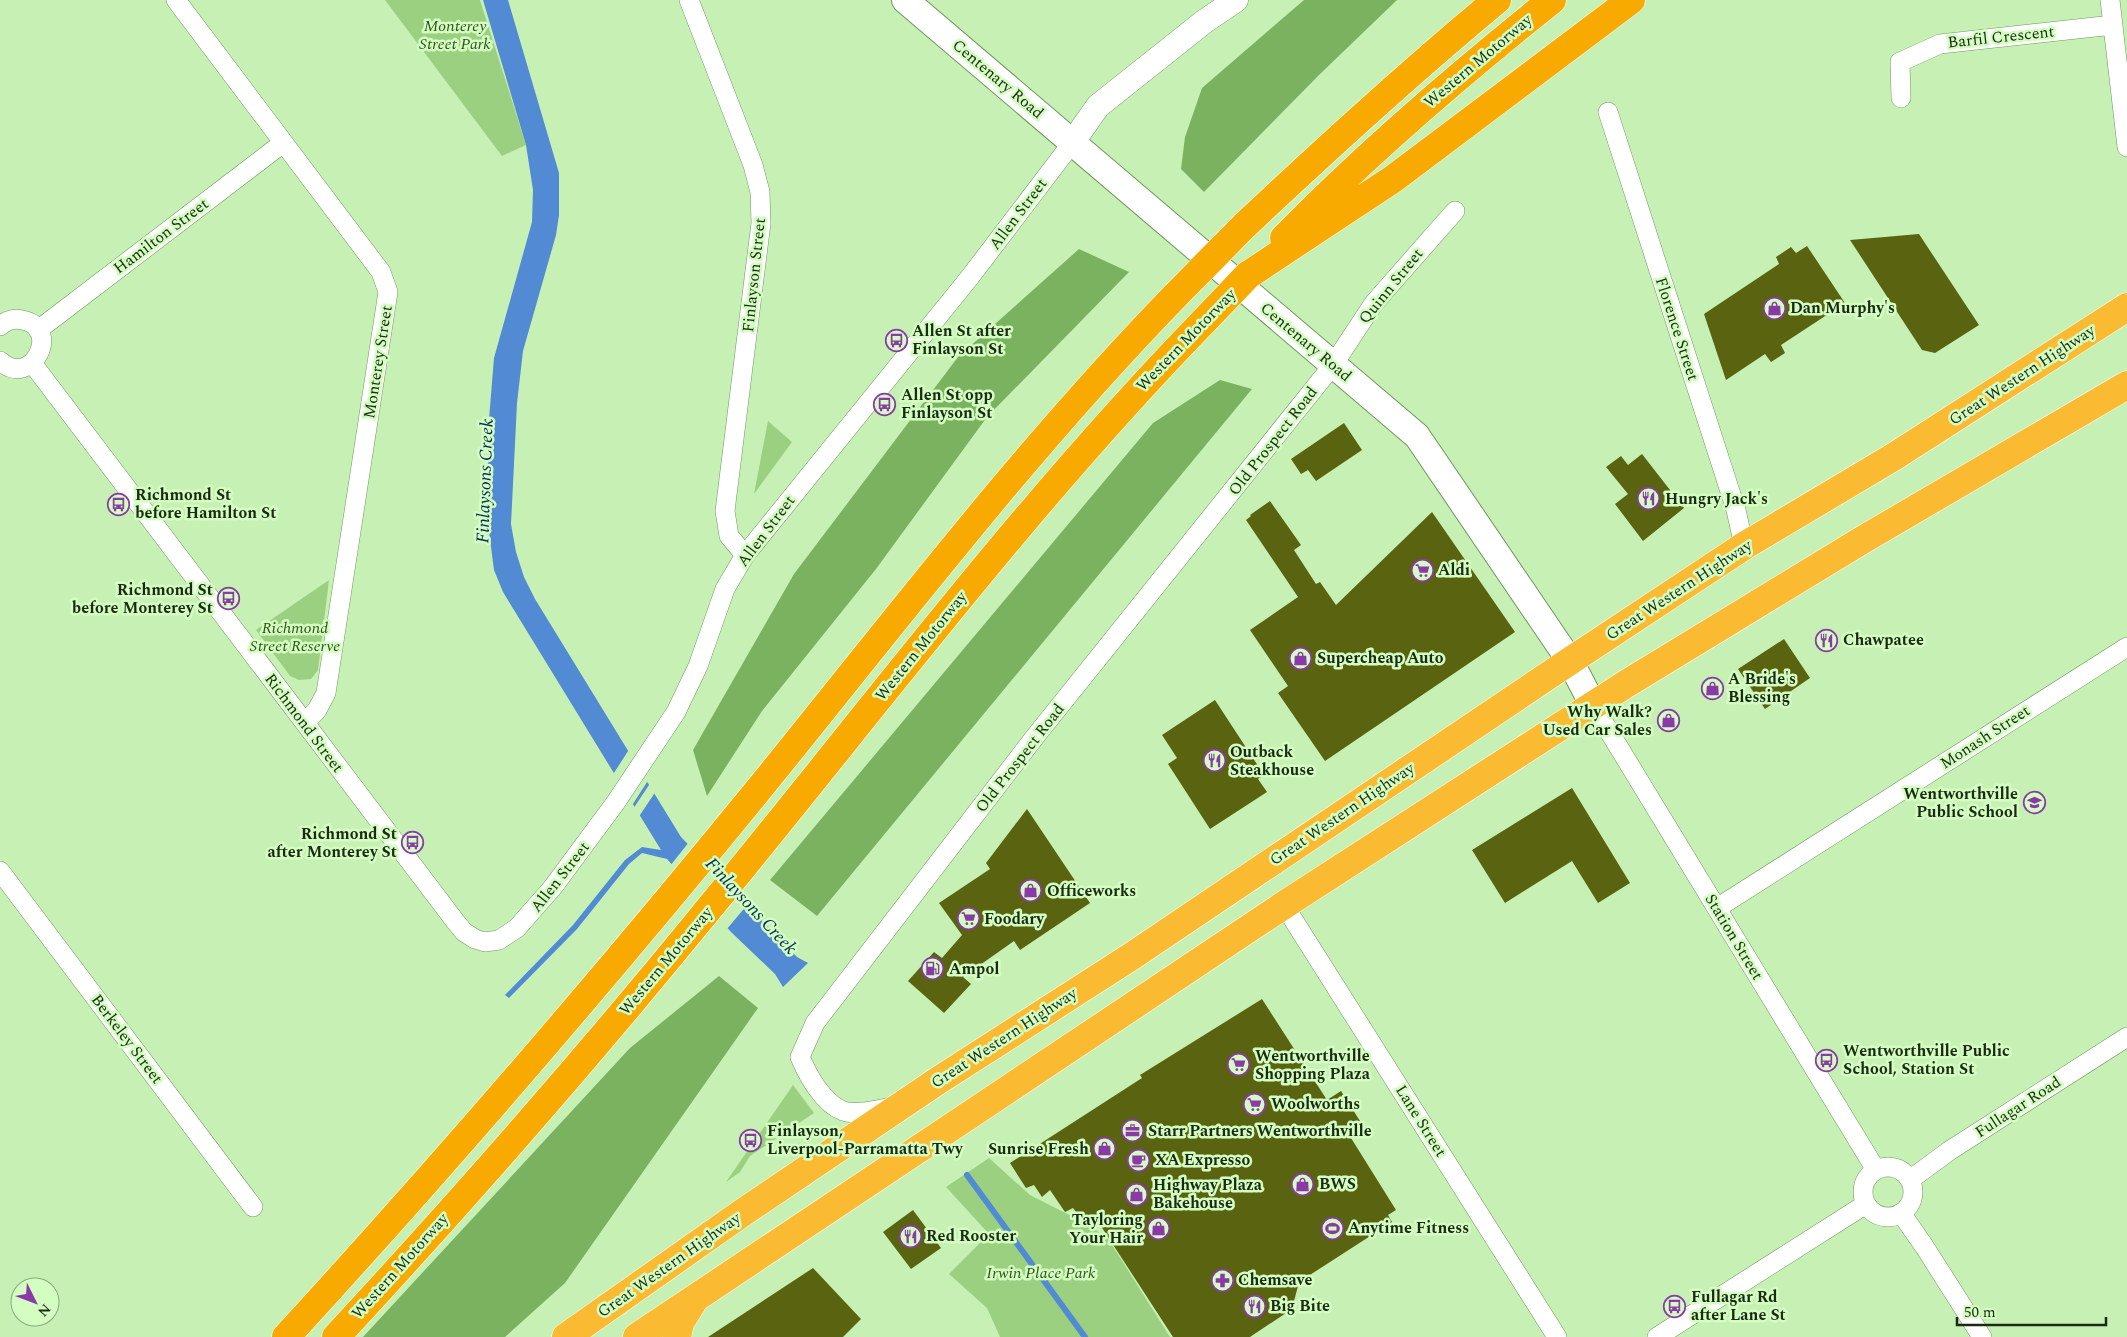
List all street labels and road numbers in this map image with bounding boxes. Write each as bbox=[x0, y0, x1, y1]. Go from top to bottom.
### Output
street label: Western Motorway bbox=[1419, 8, 1538, 114]
street label: Barfil Crescent bbox=[1947, 19, 2056, 55]
street label: Centenary Road bbox=[947, 33, 1049, 125]
street label: Allen Street bbox=[983, 173, 1053, 255]
street label: Hamilton Street bbox=[108, 192, 214, 280]
street label: Finlayson Street bbox=[736, 216, 772, 333]
street label: Quinn Street bbox=[1353, 243, 1429, 329]
street label: Florence Street bbox=[1649, 274, 1705, 384]
street label: Western Motorway bbox=[1130, 282, 1242, 397]
street label: Centenary Road bbox=[1255, 296, 1357, 388]
street label: Monterey Street bbox=[357, 303, 399, 420]
street label: Great Western Highway bbox=[1944, 318, 2101, 431]
street label: Old Prospect Road bbox=[1223, 381, 1323, 501]
street label: Allen Street bbox=[731, 490, 801, 572]
street label: Great Western Highway bbox=[1601, 533, 1758, 646]
street label: Western Motorway bbox=[869, 585, 974, 706]
street label: Richmond Street bbox=[259, 668, 350, 778]
street label: Old Prospect Road bbox=[970, 698, 1070, 818]
street label: Monash Street bbox=[1935, 699, 2035, 775]
street label: Great Western Highway bbox=[1265, 756, 1420, 872]
street label: Allen Street bbox=[525, 836, 596, 918]
street label: Station Street bbox=[1699, 889, 1769, 985]
street label: Western Motorway bbox=[613, 901, 719, 1020]
street label: Great Western Highway bbox=[926, 981, 1083, 1094]
street label: Berkeley Street bbox=[85, 989, 169, 1089]
street label: Fullagar Road bbox=[1970, 1070, 2066, 1144]
street label: Lane Street bbox=[1389, 1080, 1453, 1162]
street label: Great Western Highway bbox=[592, 1206, 747, 1324]
street label: Western Motorway bbox=[346, 1207, 455, 1324]

